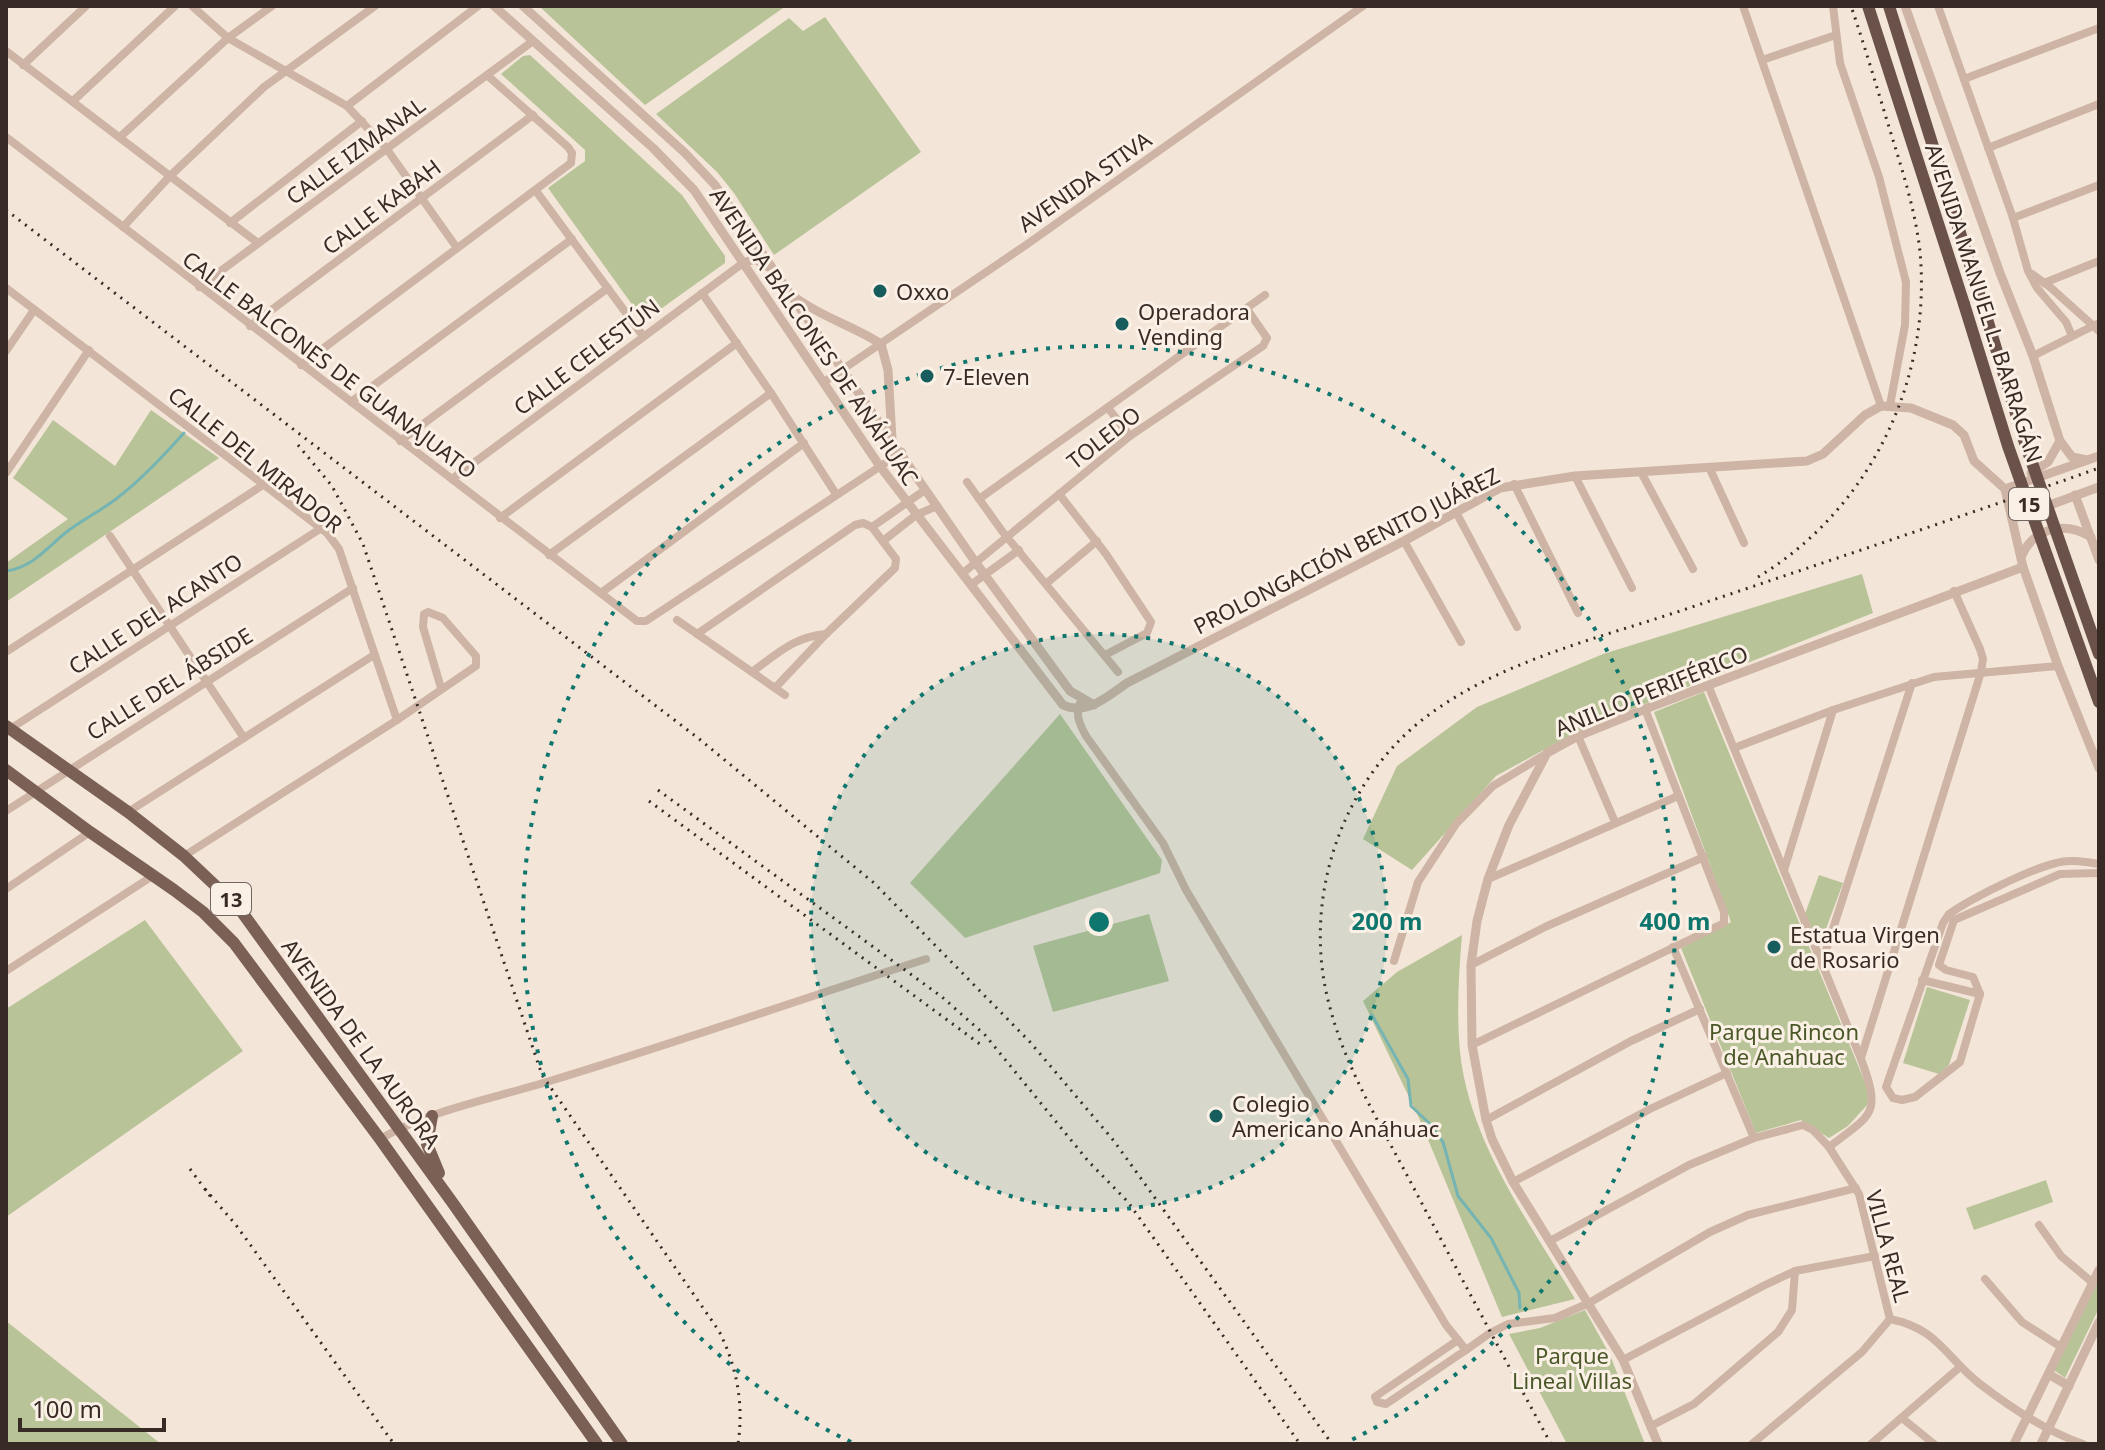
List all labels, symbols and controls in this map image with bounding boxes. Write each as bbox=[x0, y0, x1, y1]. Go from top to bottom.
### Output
street label: CALLE IZMANAL bbox=[279, 89, 431, 211]
street label: AVENIDA STIVA bbox=[1011, 123, 1157, 238]
street label: AVENIDA MANUEL L. BARRAGÁN bbox=[1919, 140, 2051, 466]
street label: CALLE KABAH bbox=[316, 151, 446, 261]
street label: AVENIDA BALCONES DE ANÁHUAC bbox=[704, 181, 926, 491]
street label: CALLE BALCONES DE GUANAJUATO bbox=[177, 243, 483, 485]
place label: Oxxo bbox=[896, 276, 949, 306]
marker: Oxxo bbox=[871, 282, 889, 300]
street label: CALLE CELESTÚN bbox=[507, 291, 665, 421]
place label: Operadora Vending bbox=[1138, 296, 1250, 351]
marker: Operadora Vending bbox=[1113, 315, 1131, 333]
place label: 7-Eleven bbox=[943, 361, 1030, 391]
marker: 7-Eleven bbox=[918, 367, 936, 385]
street label: CALLE DEL MIRADOR bbox=[162, 379, 350, 539]
street label: TOLEDO bbox=[1060, 399, 1146, 475]
street label: PROLONGACIÓN BENITO JUÁREZ bbox=[1188, 460, 1504, 640]
road number: 15 bbox=[2009, 488, 2049, 520]
street label: CALLE DEL ACANTO bbox=[62, 545, 248, 681]
street label: CALLE DEL ÁBSIDE bbox=[80, 620, 258, 746]
street label: ANILLO PERIFÉRICO bbox=[1550, 638, 1752, 742]
road number: 13 bbox=[211, 883, 251, 915]
text: 200 m bbox=[1352, 904, 1422, 937]
text: 400 m bbox=[1640, 904, 1710, 937]
centre of rings bbox=[1085, 908, 1113, 936]
place label: Estatua Virgen de Rosario bbox=[1790, 919, 1940, 974]
street label: AVENIDA DE LA AURORA bbox=[276, 932, 449, 1155]
marker: Estatua Virgen de Rosario bbox=[1765, 938, 1783, 956]
park label: Parque Rincon de Anahuac bbox=[1709, 1016, 1859, 1071]
place label: Colegio Americano Anáhuac bbox=[1232, 1088, 1439, 1143]
marker: Colegio Americano Anáhuac bbox=[1207, 1107, 1225, 1125]
street label: VILLA REAL bbox=[1860, 1187, 1918, 1305]
park label: Parque Lineal Villas bbox=[1512, 1340, 1632, 1395]
scale bar bbox=[20, 1382, 164, 1432]
text: 100 m bbox=[32, 1392, 102, 1425]

